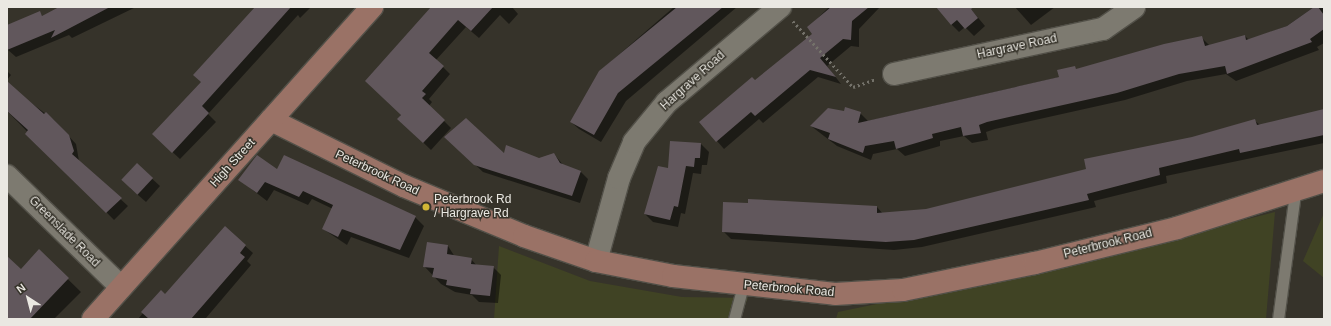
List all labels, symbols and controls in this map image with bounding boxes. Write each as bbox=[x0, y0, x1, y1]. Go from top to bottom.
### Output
street label: Hargrave Road bbox=[976, 31, 1058, 63]
street label: Hargrave Road bbox=[658, 48, 728, 114]
street label: High Street bbox=[208, 136, 258, 190]
street label: Peterbrook Road bbox=[333, 147, 421, 199]
place label: Peterbrook Rd / Hargrave Rd bbox=[434, 193, 511, 221]
street label: Greenslade Road bbox=[26, 194, 102, 270]
marker: Peterbrook Rd / Hargrave Rd bbox=[421, 202, 431, 212]
street label: Peterbrook Road bbox=[1062, 226, 1154, 262]
north arrow bbox=[8, 278, 48, 318]
street label: Peterbrook Road bbox=[743, 278, 835, 300]
text: N bbox=[14, 281, 28, 295]

